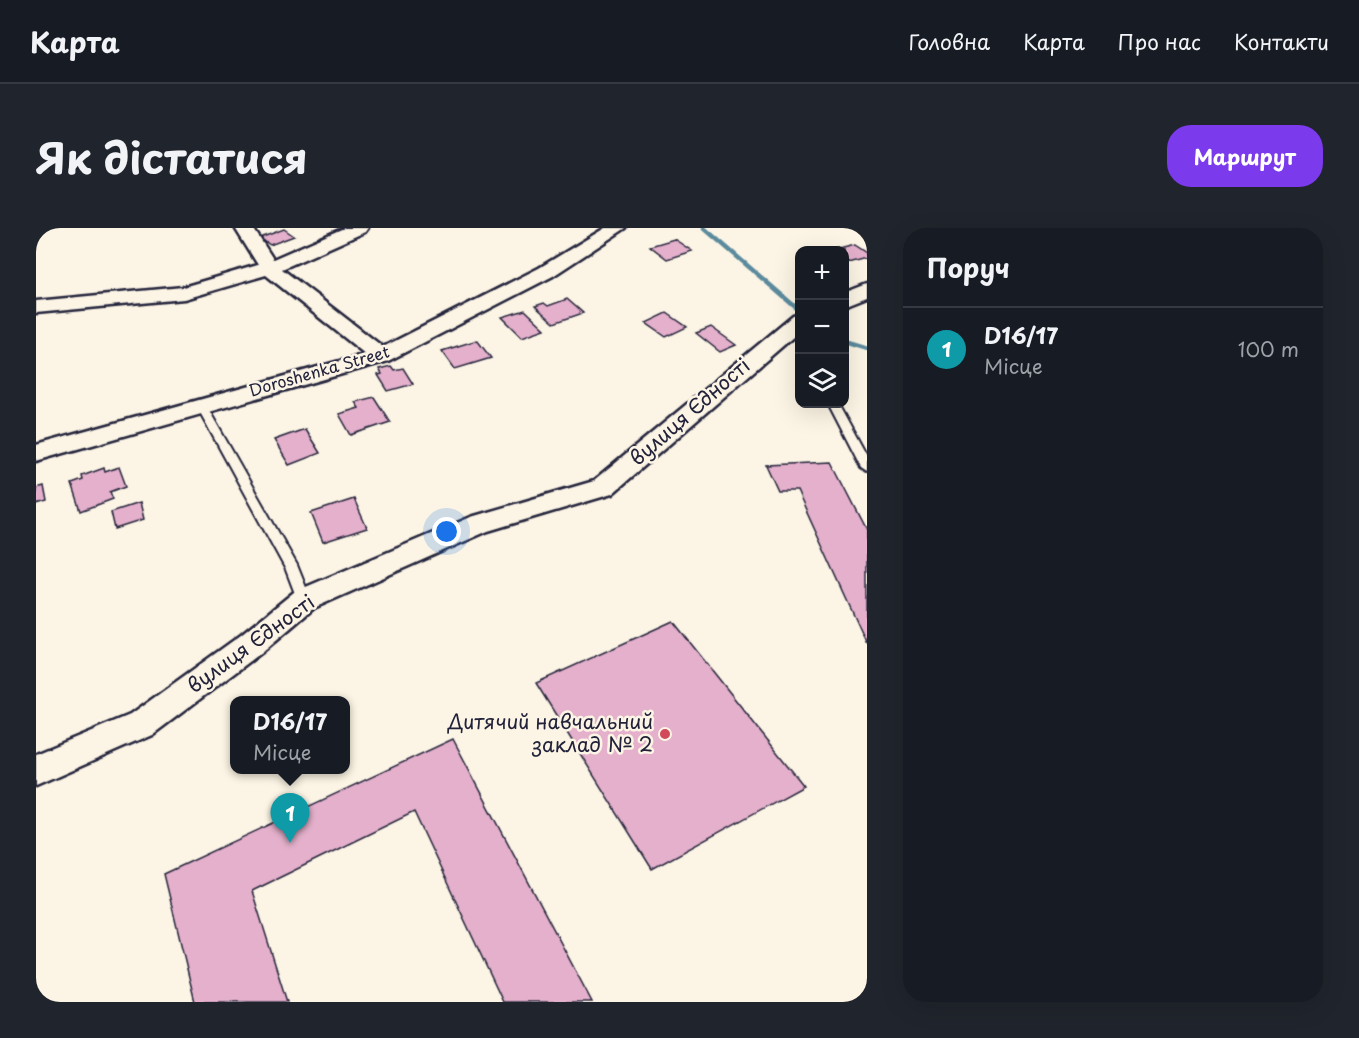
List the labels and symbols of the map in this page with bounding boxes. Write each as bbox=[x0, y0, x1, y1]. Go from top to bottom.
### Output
street label: Doroshenka Street bbox=[245, 338, 392, 402]
street label: вулиця Єдності bbox=[623, 350, 756, 472]
your location bbox=[432, 517, 461, 546]
street label: вулиця Єдності bbox=[180, 587, 320, 700]
place label: Дитячий навчальний заклад № 2 bbox=[447, 706, 653, 759]
marker: Дитячий навчальний заклад № 2 bbox=[658, 727, 672, 741]
pin: 1 bbox=[270, 794, 310, 843]

